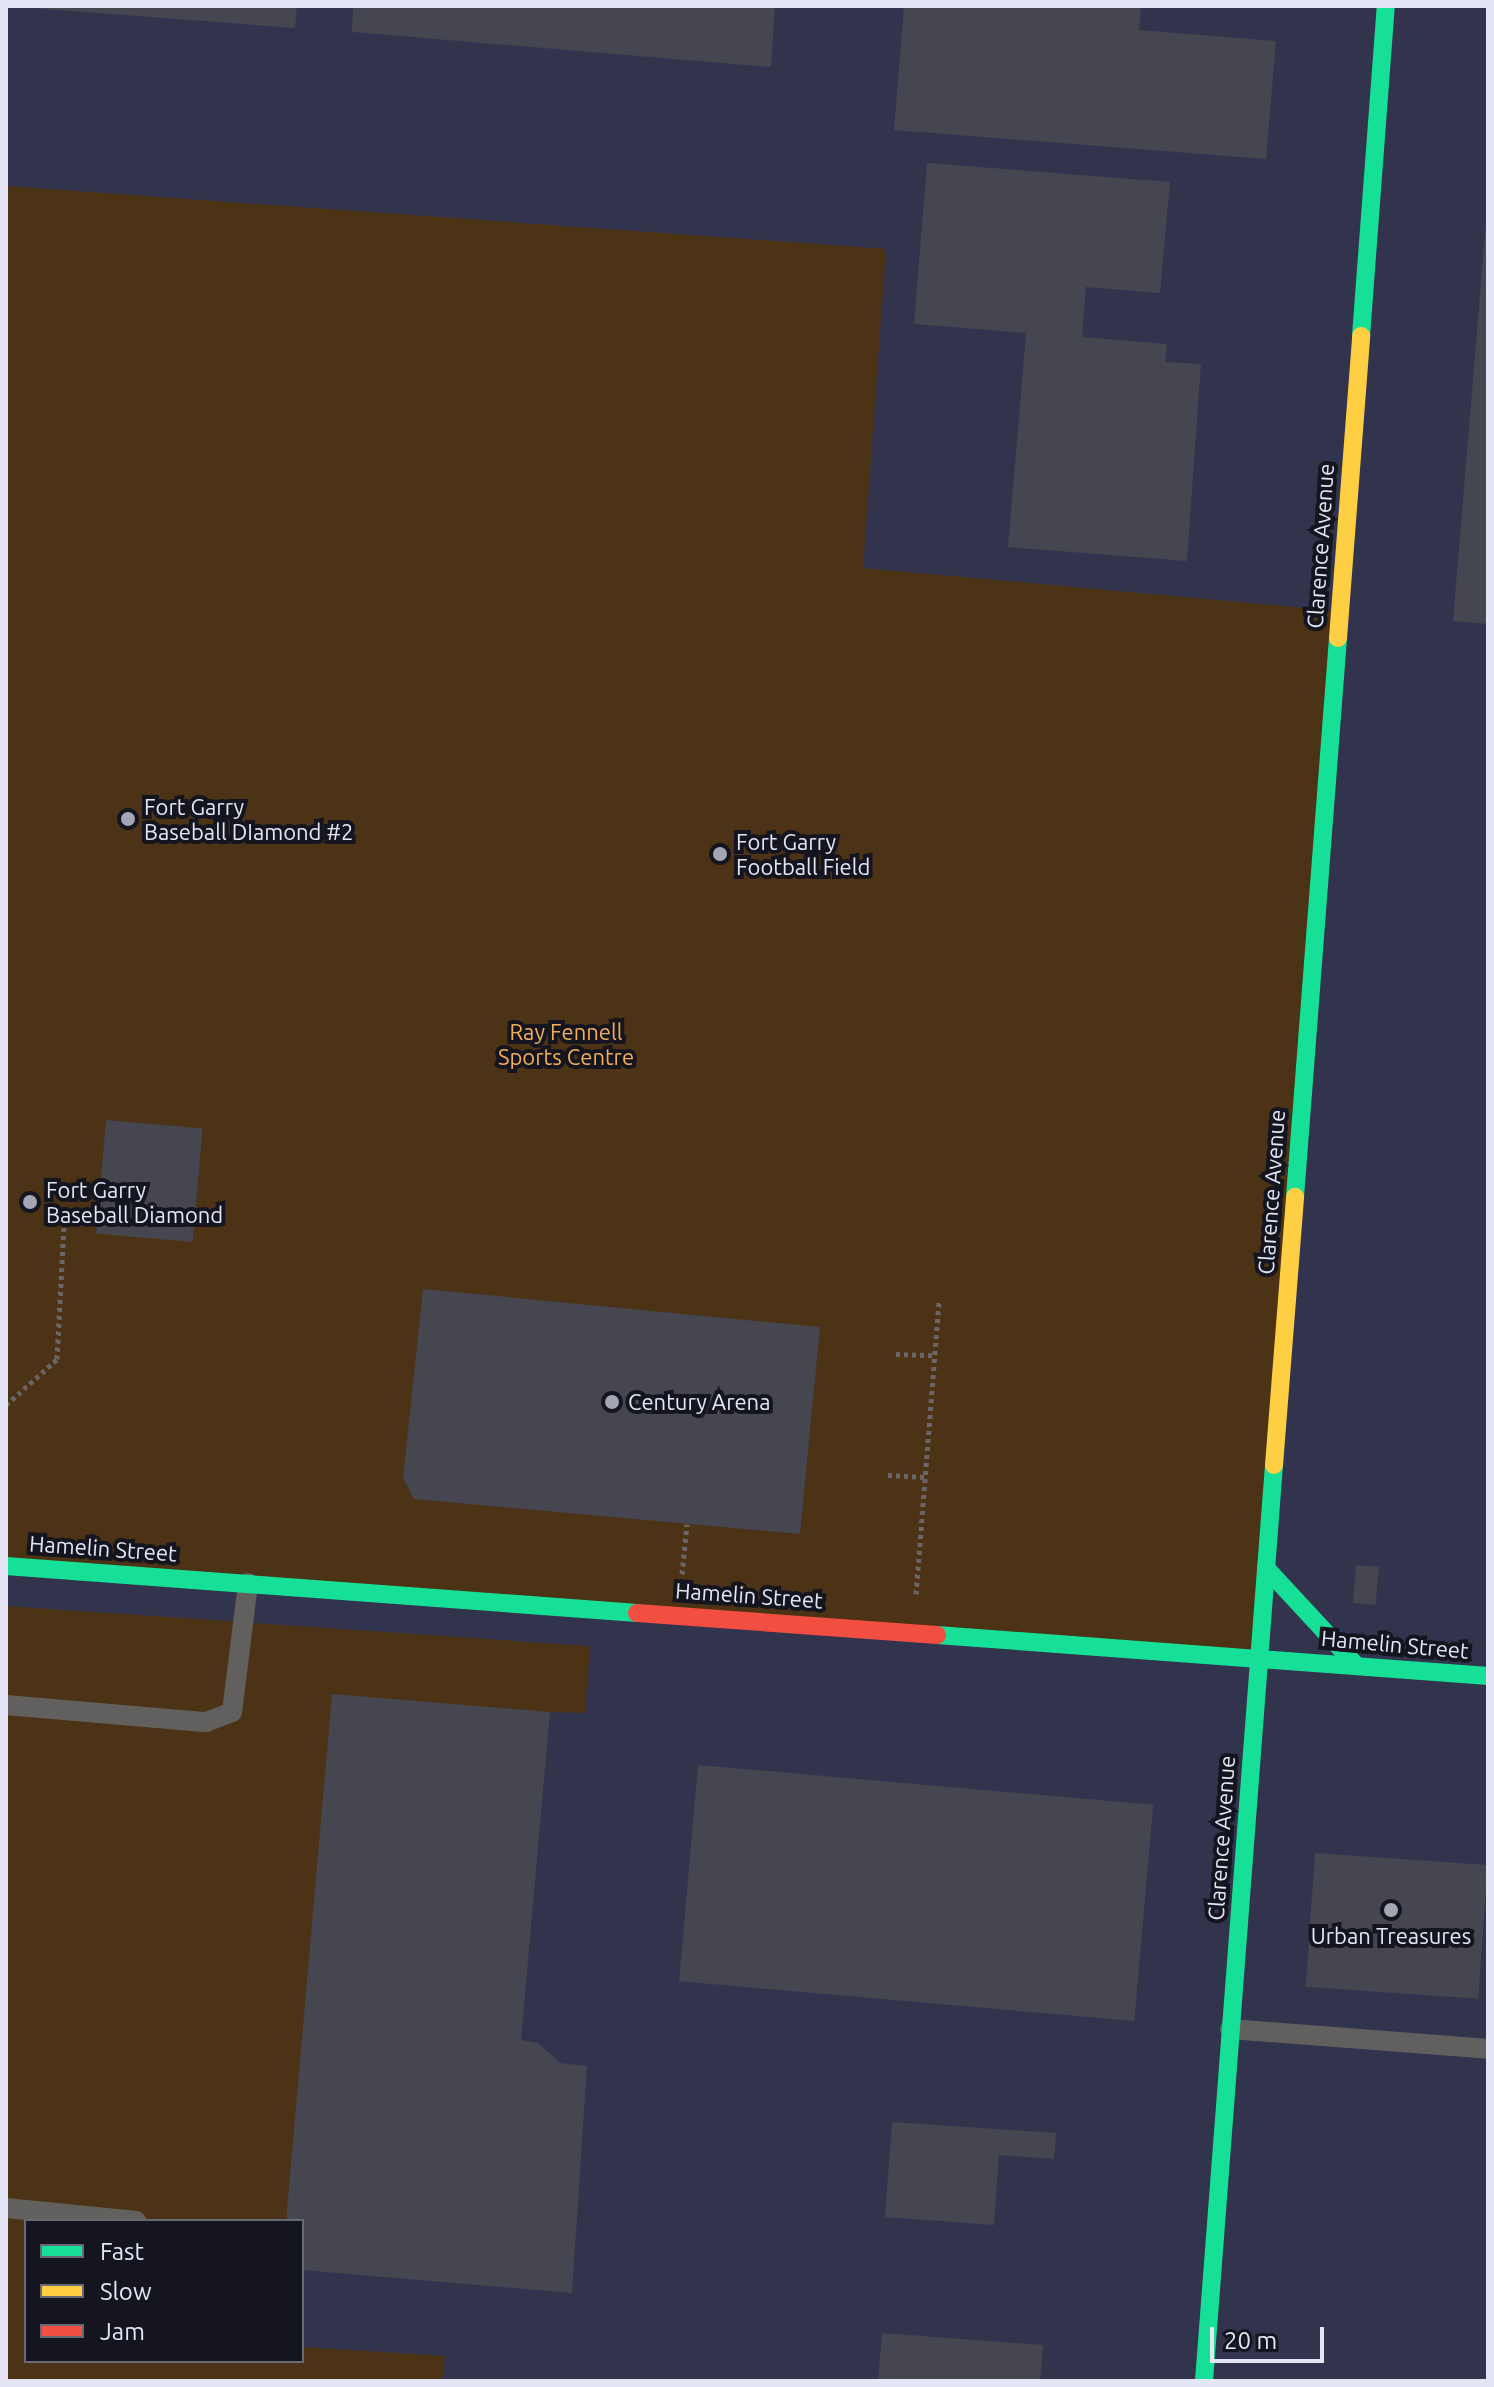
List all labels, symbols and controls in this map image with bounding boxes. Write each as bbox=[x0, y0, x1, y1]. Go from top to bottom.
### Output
street label: Clarence Avenue bbox=[1301, 463, 1339, 629]
place label: Fort Garry Baseball DIamond #2 bbox=[144, 793, 353, 844]
marker: Fort Garry Baseball DIamond #2 bbox=[119, 810, 137, 828]
place label: Fort Garry Football Field bbox=[736, 828, 870, 880]
marker: Fort Garry Football Field bbox=[711, 845, 729, 863]
park label: Ray Fennell Sports Centre bbox=[498, 1018, 634, 1070]
street label: Clarence Avenue bbox=[1252, 1109, 1290, 1275]
place label: Fort Garry Baseball Diamond bbox=[46, 1176, 223, 1228]
marker: Fort Garry Baseball Diamond bbox=[21, 1193, 39, 1211]
place label: Century Arena bbox=[628, 1389, 770, 1415]
marker: Century Arena bbox=[603, 1393, 621, 1411]
street label: Hamelin Street bbox=[28, 1530, 178, 1566]
street label: Hamelin Street bbox=[674, 1577, 824, 1613]
street label: Hamelin Street bbox=[1320, 1624, 1470, 1664]
street label: Clarence Avenue bbox=[1202, 1755, 1240, 1921]
marker: Urban Treasures bbox=[1382, 1901, 1400, 1919]
place label: Urban Treasures bbox=[1311, 1923, 1471, 1949]
legend bbox=[24, 2219, 304, 2363]
text: Fast bbox=[100, 2238, 144, 2265]
text: Slow bbox=[100, 2278, 152, 2305]
scale bar bbox=[1214, 2311, 1328, 2361]
text: Jam bbox=[100, 2318, 145, 2345]
text: 20 m bbox=[1224, 2327, 1277, 2354]

